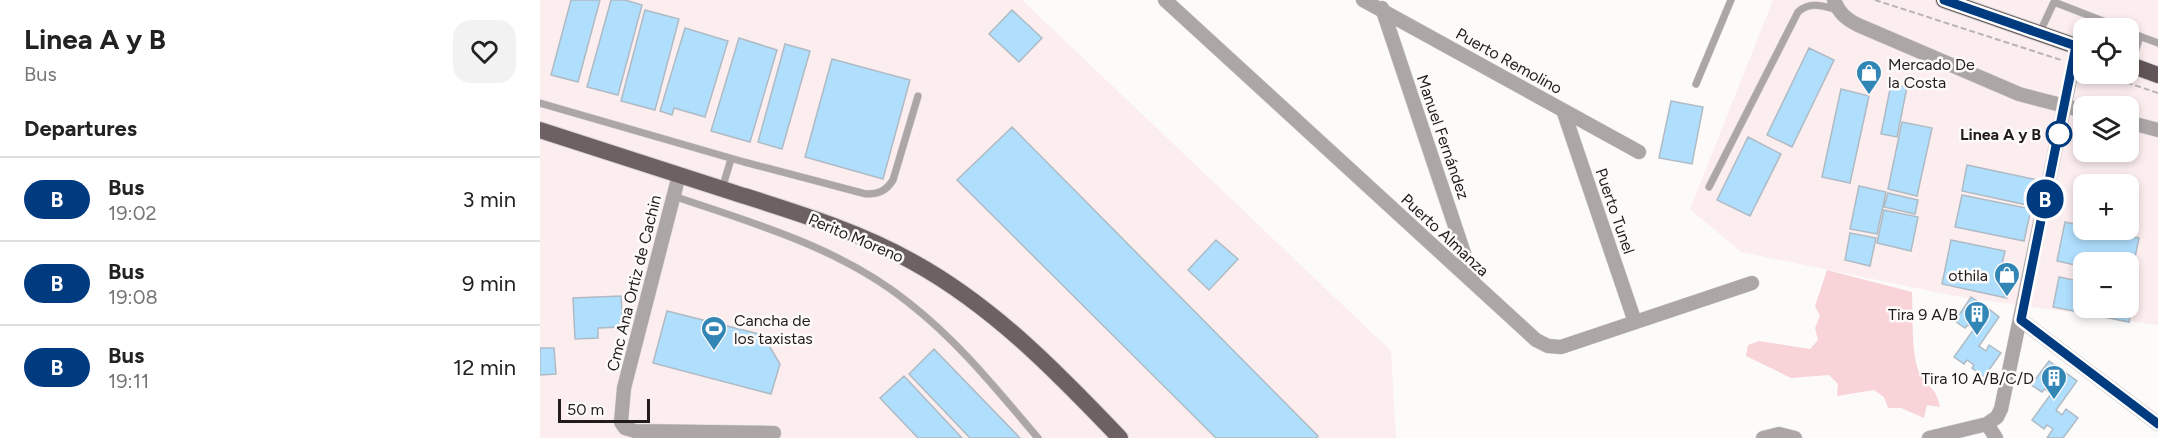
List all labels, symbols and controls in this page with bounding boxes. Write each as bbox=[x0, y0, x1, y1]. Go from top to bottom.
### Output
map controls bbox=[2073, 18, 2139, 318]
button: locate bbox=[2073, 18, 2139, 84]
button: heart bbox=[453, 20, 516, 83]
text: Linea A y B bbox=[24, 22, 166, 56]
street label: Puerto Remolino bbox=[1453, 24, 1565, 98]
place label: Mercado De la Costa bbox=[1888, 55, 1975, 92]
shop icon: Mercado De la Costa bbox=[1854, 58, 1884, 96]
text: Bus bbox=[24, 62, 57, 86]
street label: Manuel Fernández bbox=[1413, 72, 1473, 202]
button: layers bbox=[2073, 96, 2139, 162]
text: Departures bbox=[24, 115, 137, 142]
marker: Linea A y B bbox=[2046, 121, 2072, 147]
place label: Linea A y B bbox=[1960, 125, 2041, 144]
street label: Puerto Tunel bbox=[1591, 165, 1639, 257]
text: Bus bbox=[108, 174, 144, 201]
button: + bbox=[2073, 174, 2139, 240]
line badge: B bbox=[2026, 180, 2064, 218]
text: 3 min bbox=[462, 186, 516, 213]
text: B bbox=[51, 187, 63, 212]
text: B bbox=[2039, 187, 2051, 212]
street label: Puerto Almanza bbox=[1397, 190, 1493, 280]
street label: Cmc Ana Ortiz de Cachin bbox=[603, 193, 665, 373]
text: 19:02 bbox=[108, 201, 157, 225]
street label: Perito Moreno bbox=[806, 209, 906, 267]
button: − bbox=[2073, 252, 2139, 318]
text: Bus bbox=[108, 258, 144, 285]
shop icon: othila bbox=[1992, 260, 2022, 298]
place label: othila bbox=[1948, 266, 1988, 285]
text: 9 min bbox=[462, 270, 516, 297]
text: B bbox=[51, 271, 63, 296]
text: 19:08 bbox=[108, 285, 158, 309]
building icon: Tira 9 A/B bbox=[1962, 299, 1992, 337]
place label: Tira 9 A/B bbox=[1888, 305, 1958, 324]
place label: Cancha de los taxistas bbox=[734, 311, 813, 348]
sports icon: Cancha de los taxistas bbox=[699, 314, 729, 352]
text: Bus bbox=[108, 342, 144, 369]
text: 12 min bbox=[453, 354, 516, 381]
text: B bbox=[51, 355, 63, 380]
building icon: Tira 10 A/B/C/D bbox=[2039, 363, 2069, 401]
text: 19:11 bbox=[108, 369, 149, 393]
place label: Tira 10 A/B/C/D bbox=[1921, 369, 2034, 388]
scale bar bbox=[558, 396, 650, 424]
text: 50 m bbox=[567, 400, 604, 419]

